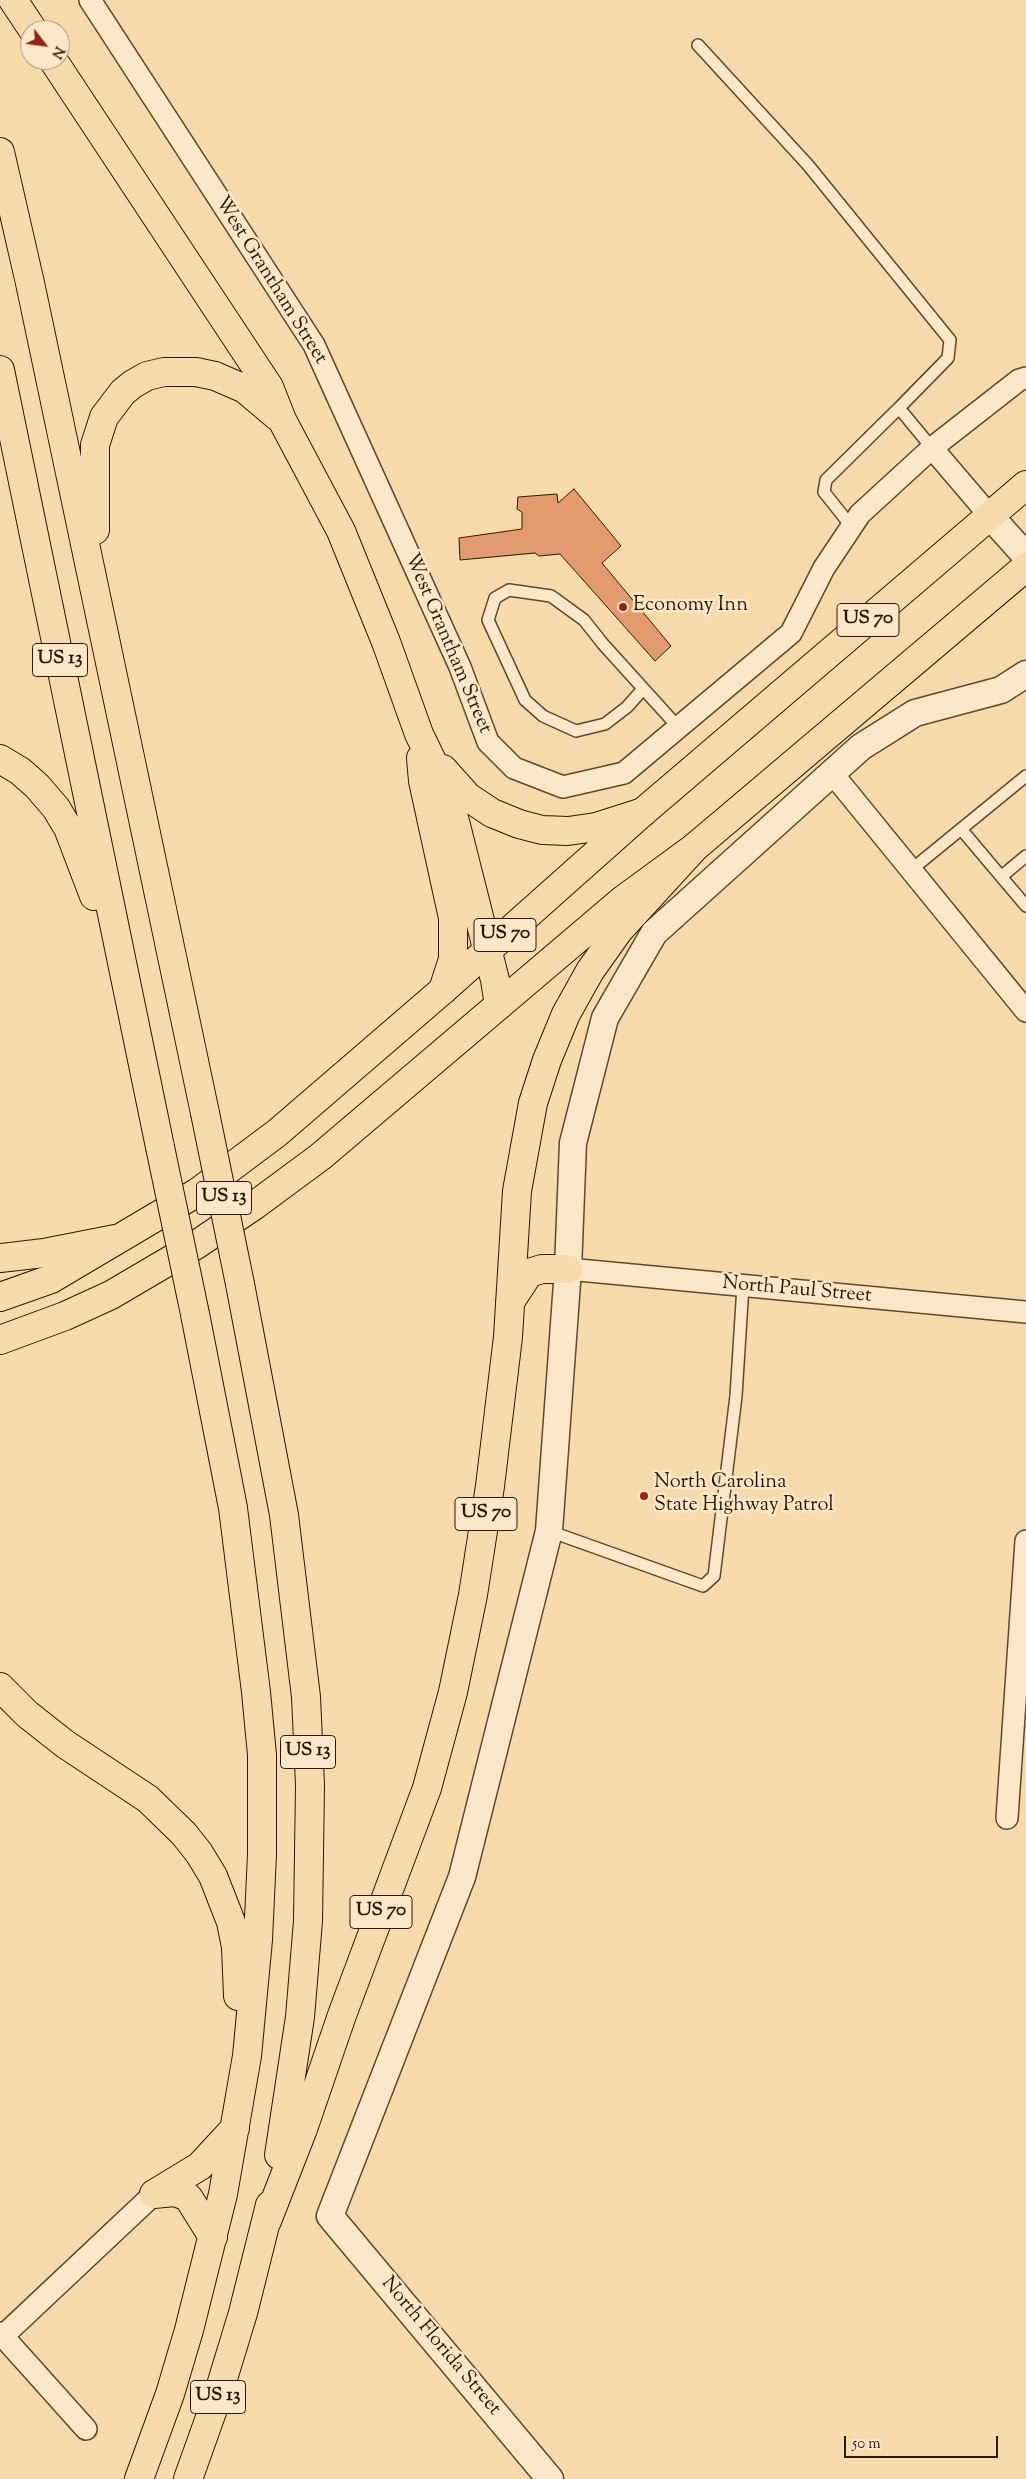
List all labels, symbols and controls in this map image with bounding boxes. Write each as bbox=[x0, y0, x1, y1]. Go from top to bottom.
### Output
north arrow bbox=[20, 20, 70, 70]
text: N bbox=[46, 42, 69, 62]
street label: West Grantham Street bbox=[209, 193, 331, 369]
street label: West Grantham Street bbox=[398, 550, 496, 738]
place label: Economy Inn bbox=[633, 595, 748, 619]
marker: Economy Inn bbox=[617, 601, 629, 613]
road number: US 70 bbox=[837, 604, 899, 636]
road number: US 13 bbox=[32, 644, 88, 676]
road number: US 70 bbox=[474, 918, 536, 952]
road number: US 13 bbox=[196, 1182, 252, 1214]
street label: North Paul Street bbox=[721, 1273, 873, 1309]
place label: North Carolina State Highway Patrol bbox=[654, 1472, 834, 1519]
marker: North Carolina State Highway Patrol bbox=[638, 1490, 650, 1502]
road number: US 70 bbox=[455, 1498, 517, 1530]
road number: US 13 bbox=[280, 1735, 336, 1768]
road number: US 70 bbox=[350, 1895, 412, 1928]
street label: North Florida Street bbox=[375, 2273, 505, 2421]
road number: US 13 bbox=[190, 2380, 246, 2414]
scale bar bbox=[846, 2426, 1000, 2458]
text: 50 m bbox=[852, 2434, 881, 2455]

